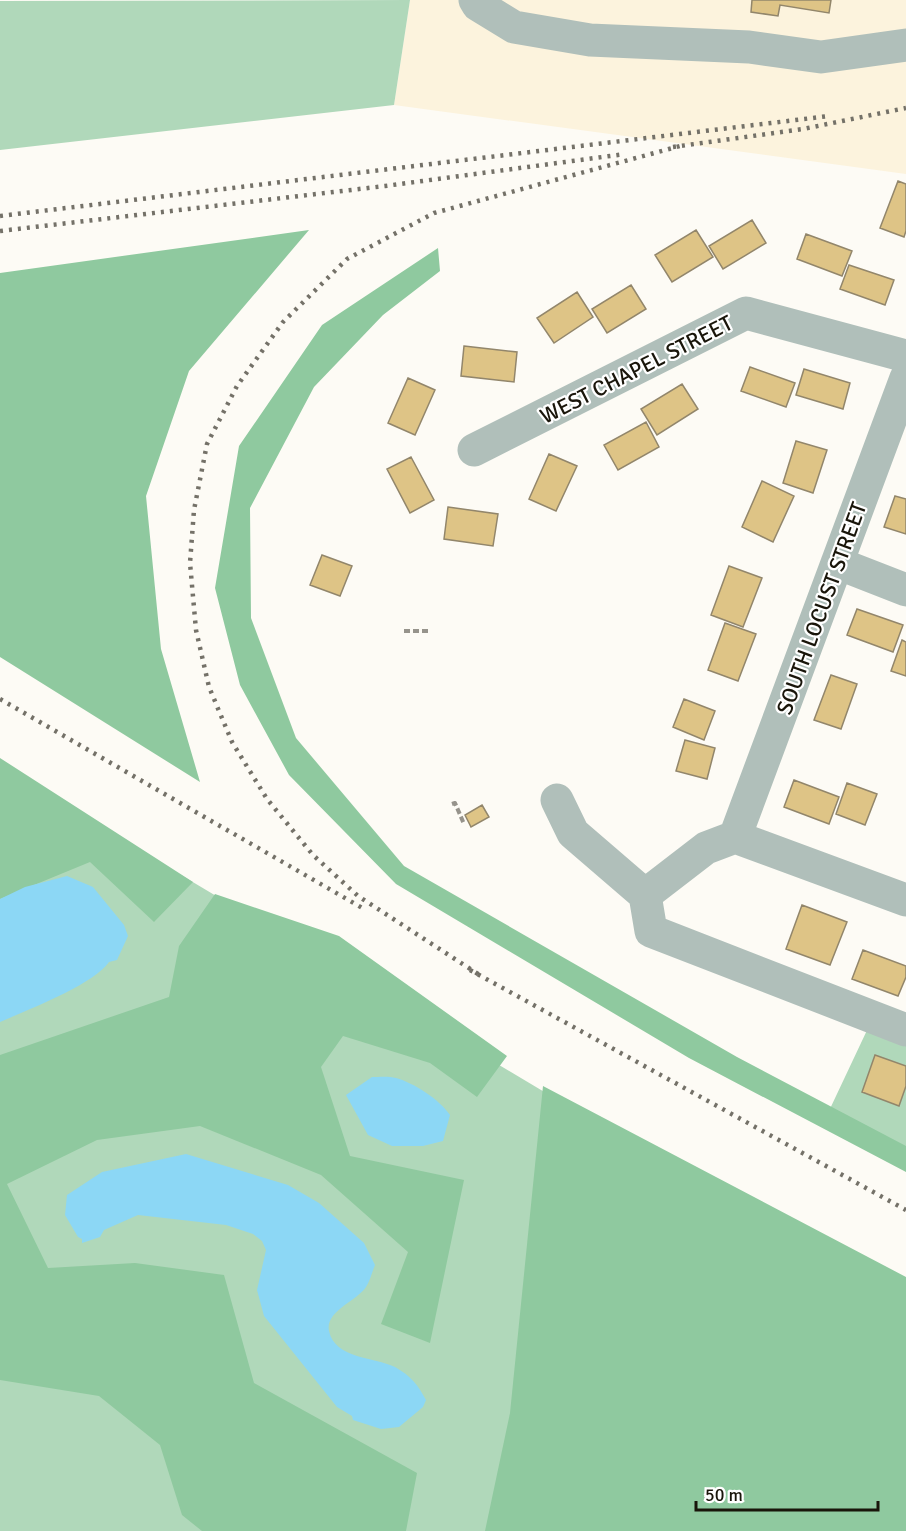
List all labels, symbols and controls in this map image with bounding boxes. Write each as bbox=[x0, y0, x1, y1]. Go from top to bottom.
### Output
street label: WEST CHAPEL STREET bbox=[535, 309, 737, 430]
street label: SOUTH LOCUST STREET bbox=[770, 498, 873, 718]
scale bar bbox=[696, 1474, 878, 1512]
text: 50 m bbox=[705, 1484, 743, 1506]

